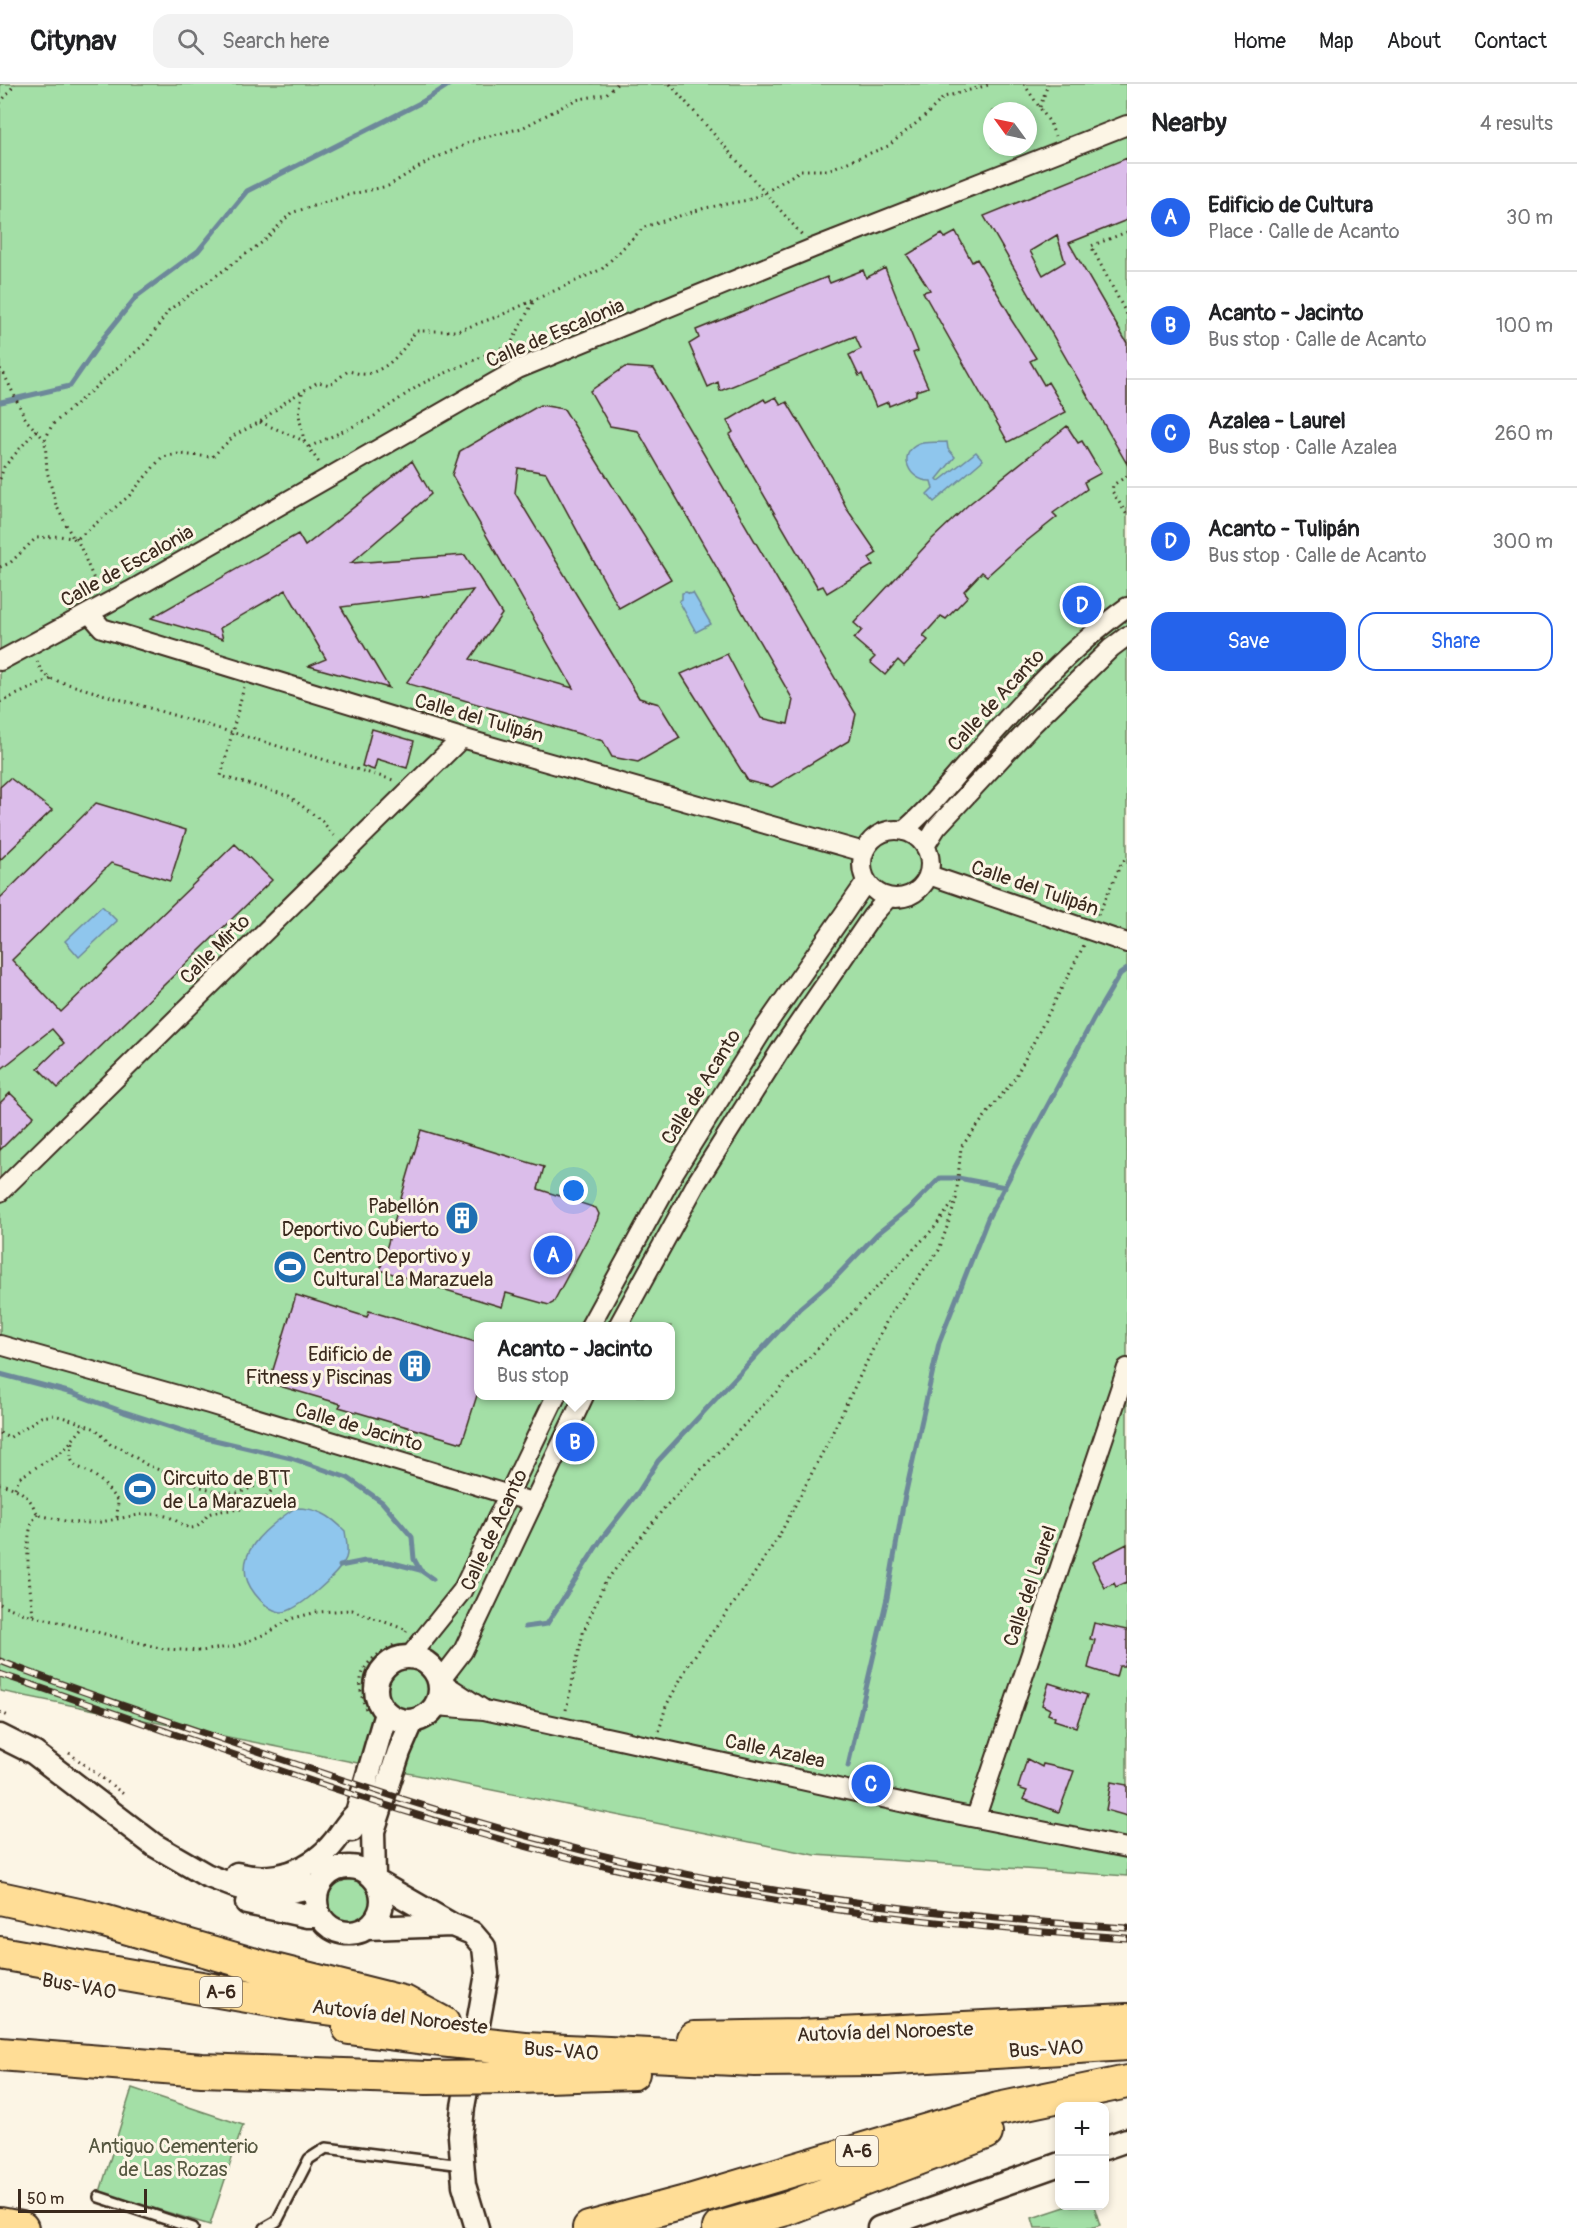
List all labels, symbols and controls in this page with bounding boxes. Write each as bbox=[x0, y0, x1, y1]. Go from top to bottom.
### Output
search box bbox=[153, 14, 573, 68]
text: Citynav bbox=[30, 24, 117, 59]
icon: search bbox=[174, 25, 207, 58]
text: Search here bbox=[222, 27, 329, 55]
text: Home bbox=[1233, 28, 1286, 55]
text: Map bbox=[1319, 28, 1354, 55]
text: About bbox=[1387, 28, 1441, 55]
text: Contact bbox=[1474, 28, 1547, 55]
north arrow bbox=[983, 102, 1037, 156]
text: Nearby bbox=[1151, 107, 1227, 139]
text: 4 results bbox=[1480, 111, 1553, 136]
text: Edificio de Cultura bbox=[1208, 191, 1373, 219]
text: A bbox=[1164, 205, 1177, 230]
text: 30 m bbox=[1506, 205, 1553, 230]
text: Place · Calle de Acanto bbox=[1208, 219, 1400, 244]
street label: Calle de Escalonia bbox=[482, 293, 628, 373]
text: Acanto - Jacinto bbox=[1208, 299, 1363, 327]
text: B bbox=[1165, 313, 1176, 338]
text: 100 m bbox=[1496, 313, 1553, 338]
text: Bus stop · Calle de Acanto bbox=[1208, 327, 1427, 352]
text: Azalea - Laurel bbox=[1208, 407, 1346, 435]
text: C bbox=[1164, 421, 1177, 446]
text: 260 m bbox=[1494, 421, 1553, 446]
text: Bus stop · Calle Azalea bbox=[1208, 435, 1397, 460]
text: Acanto - Tulipán bbox=[1208, 515, 1360, 543]
street label: Calle de Escalonia bbox=[56, 519, 198, 613]
text: D bbox=[1164, 529, 1177, 554]
text: 300 m bbox=[1492, 529, 1553, 554]
text: Bus stop · Calle de Acanto bbox=[1208, 543, 1427, 568]
pin: D bbox=[1062, 582, 1102, 628]
button: Save bbox=[1151, 612, 1346, 671]
button: Share bbox=[1358, 612, 1553, 671]
street label: Calle de Acanto bbox=[942, 643, 1050, 757]
street label: Calle del Tulipán bbox=[411, 688, 547, 748]
street label: Calle del Tulipán bbox=[968, 854, 1102, 922]
street label: Calle Mirto bbox=[175, 908, 256, 989]
street label: Calle de Acanto bbox=[656, 1024, 747, 1149]
your location bbox=[559, 1176, 588, 1205]
place label: Pabellón Deportivo Cubierto bbox=[281, 1194, 439, 1242]
building icon: Pabellón Deportivo Cubierto bbox=[444, 1200, 480, 1236]
pin: A bbox=[534, 1232, 572, 1278]
place label: Centro Deportivo y Cultural La Marazuela bbox=[313, 1244, 493, 1292]
sports icon: Centro Deportivo y Cultural La Marazuela bbox=[272, 1249, 308, 1285]
popup bbox=[474, 1322, 675, 1400]
text: Acanto - Jacinto bbox=[497, 1335, 652, 1363]
place label: Edificio de Fitness y Piscinas bbox=[245, 1342, 392, 1390]
building icon: Edificio de Fitness y Piscinas bbox=[397, 1348, 433, 1384]
text: Bus stop bbox=[497, 1363, 569, 1388]
street label: Calle de Jacinto bbox=[292, 1397, 426, 1457]
pin: B bbox=[556, 1420, 594, 1464]
street label: Calle de Acanto bbox=[455, 1465, 533, 1595]
place label: Circuito de BTT de La Marazuela bbox=[163, 1466, 297, 1514]
sports icon: Circuito de BTT de La Marazuela bbox=[122, 1471, 158, 1507]
street label: Calle del Laurel bbox=[998, 1522, 1062, 1650]
street label: Calle Azalea bbox=[723, 1728, 827, 1774]
pin: C bbox=[852, 1762, 890, 1806]
street label: Bus-VAO bbox=[40, 1967, 118, 2005]
road number: A-6 bbox=[200, 1977, 242, 2007]
street label: Autovía del Noroeste bbox=[311, 1994, 489, 2040]
street label: Autovía del Noroeste bbox=[796, 2016, 974, 2048]
street label: Bus-VAO bbox=[1008, 2035, 1084, 2063]
street label: Bus-VAO bbox=[523, 2036, 599, 2066]
map controls bbox=[1055, 2102, 1109, 2210]
button: + bbox=[1055, 2102, 1109, 2156]
park label: Antiguo Cementerio de Las Rozas bbox=[88, 2134, 259, 2182]
road number: A-6 bbox=[836, 2136, 878, 2166]
button: − bbox=[1055, 2156, 1109, 2210]
scale bar bbox=[18, 2186, 147, 2214]
text: 50 m bbox=[27, 2189, 64, 2209]

